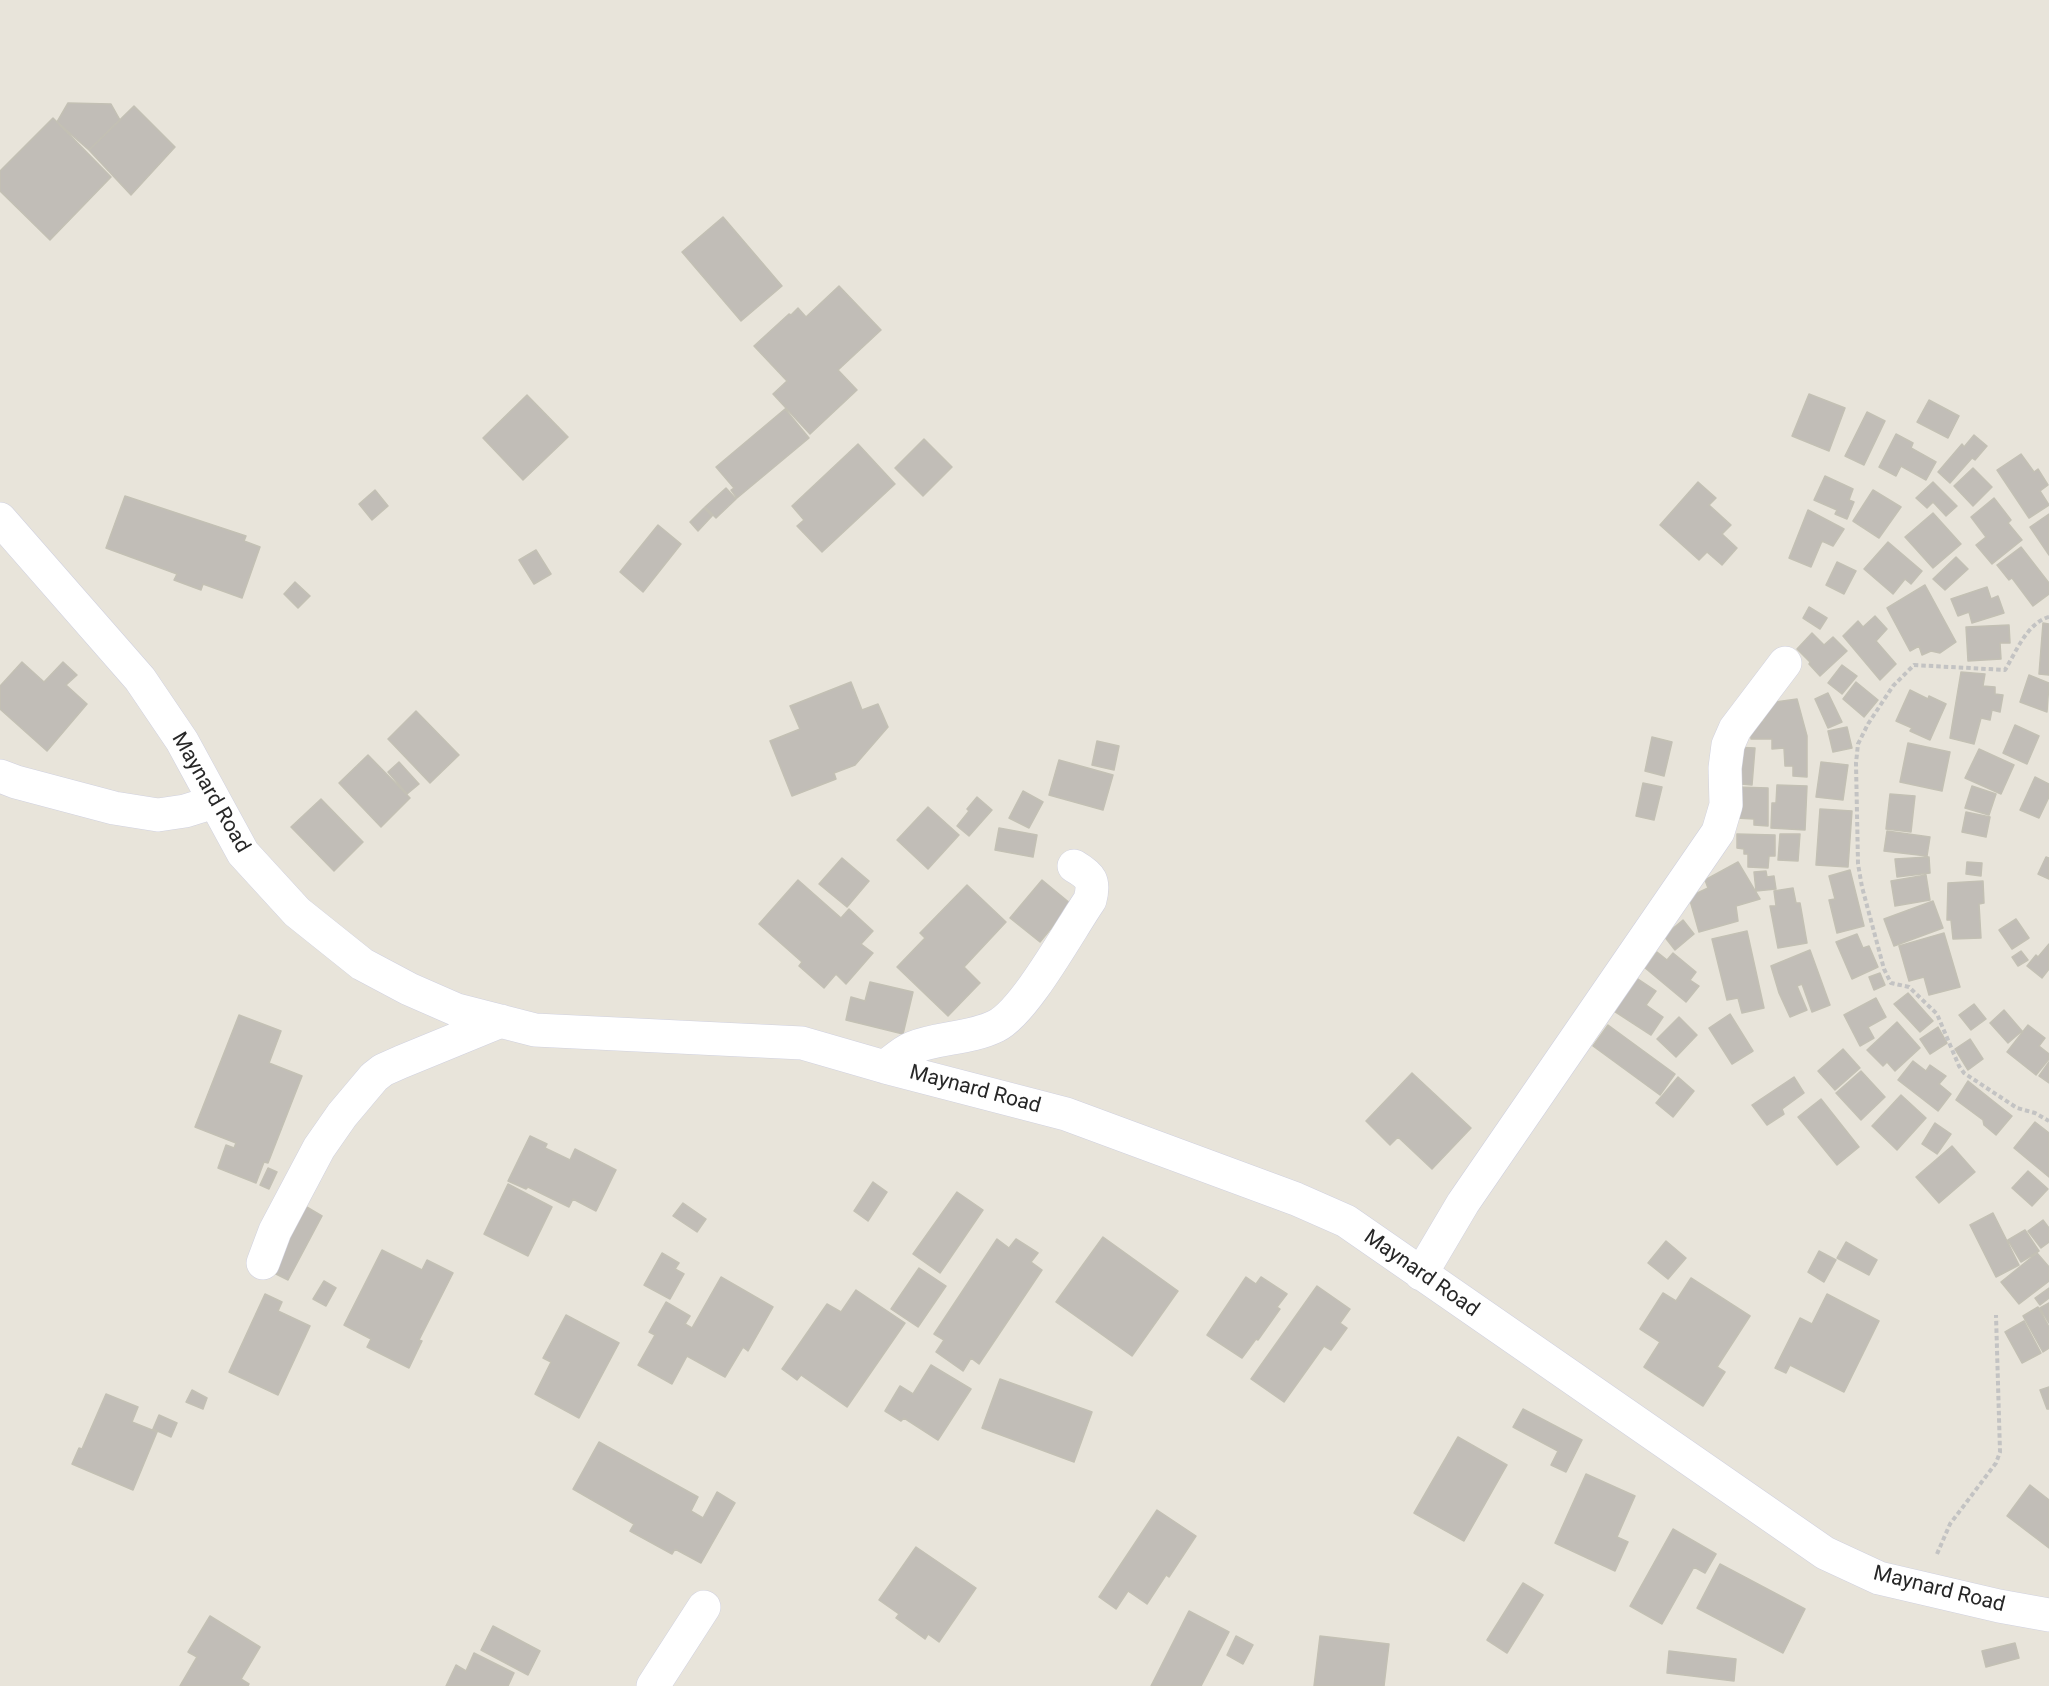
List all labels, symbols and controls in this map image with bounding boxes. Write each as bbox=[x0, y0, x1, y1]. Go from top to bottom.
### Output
street label: Maynard Road bbox=[165, 728, 255, 858]
street label: Maynard Road bbox=[907, 1060, 1043, 1120]
street label: Maynard Road bbox=[1359, 1225, 1483, 1323]
street label: Maynard Road bbox=[1871, 1561, 2007, 1619]

